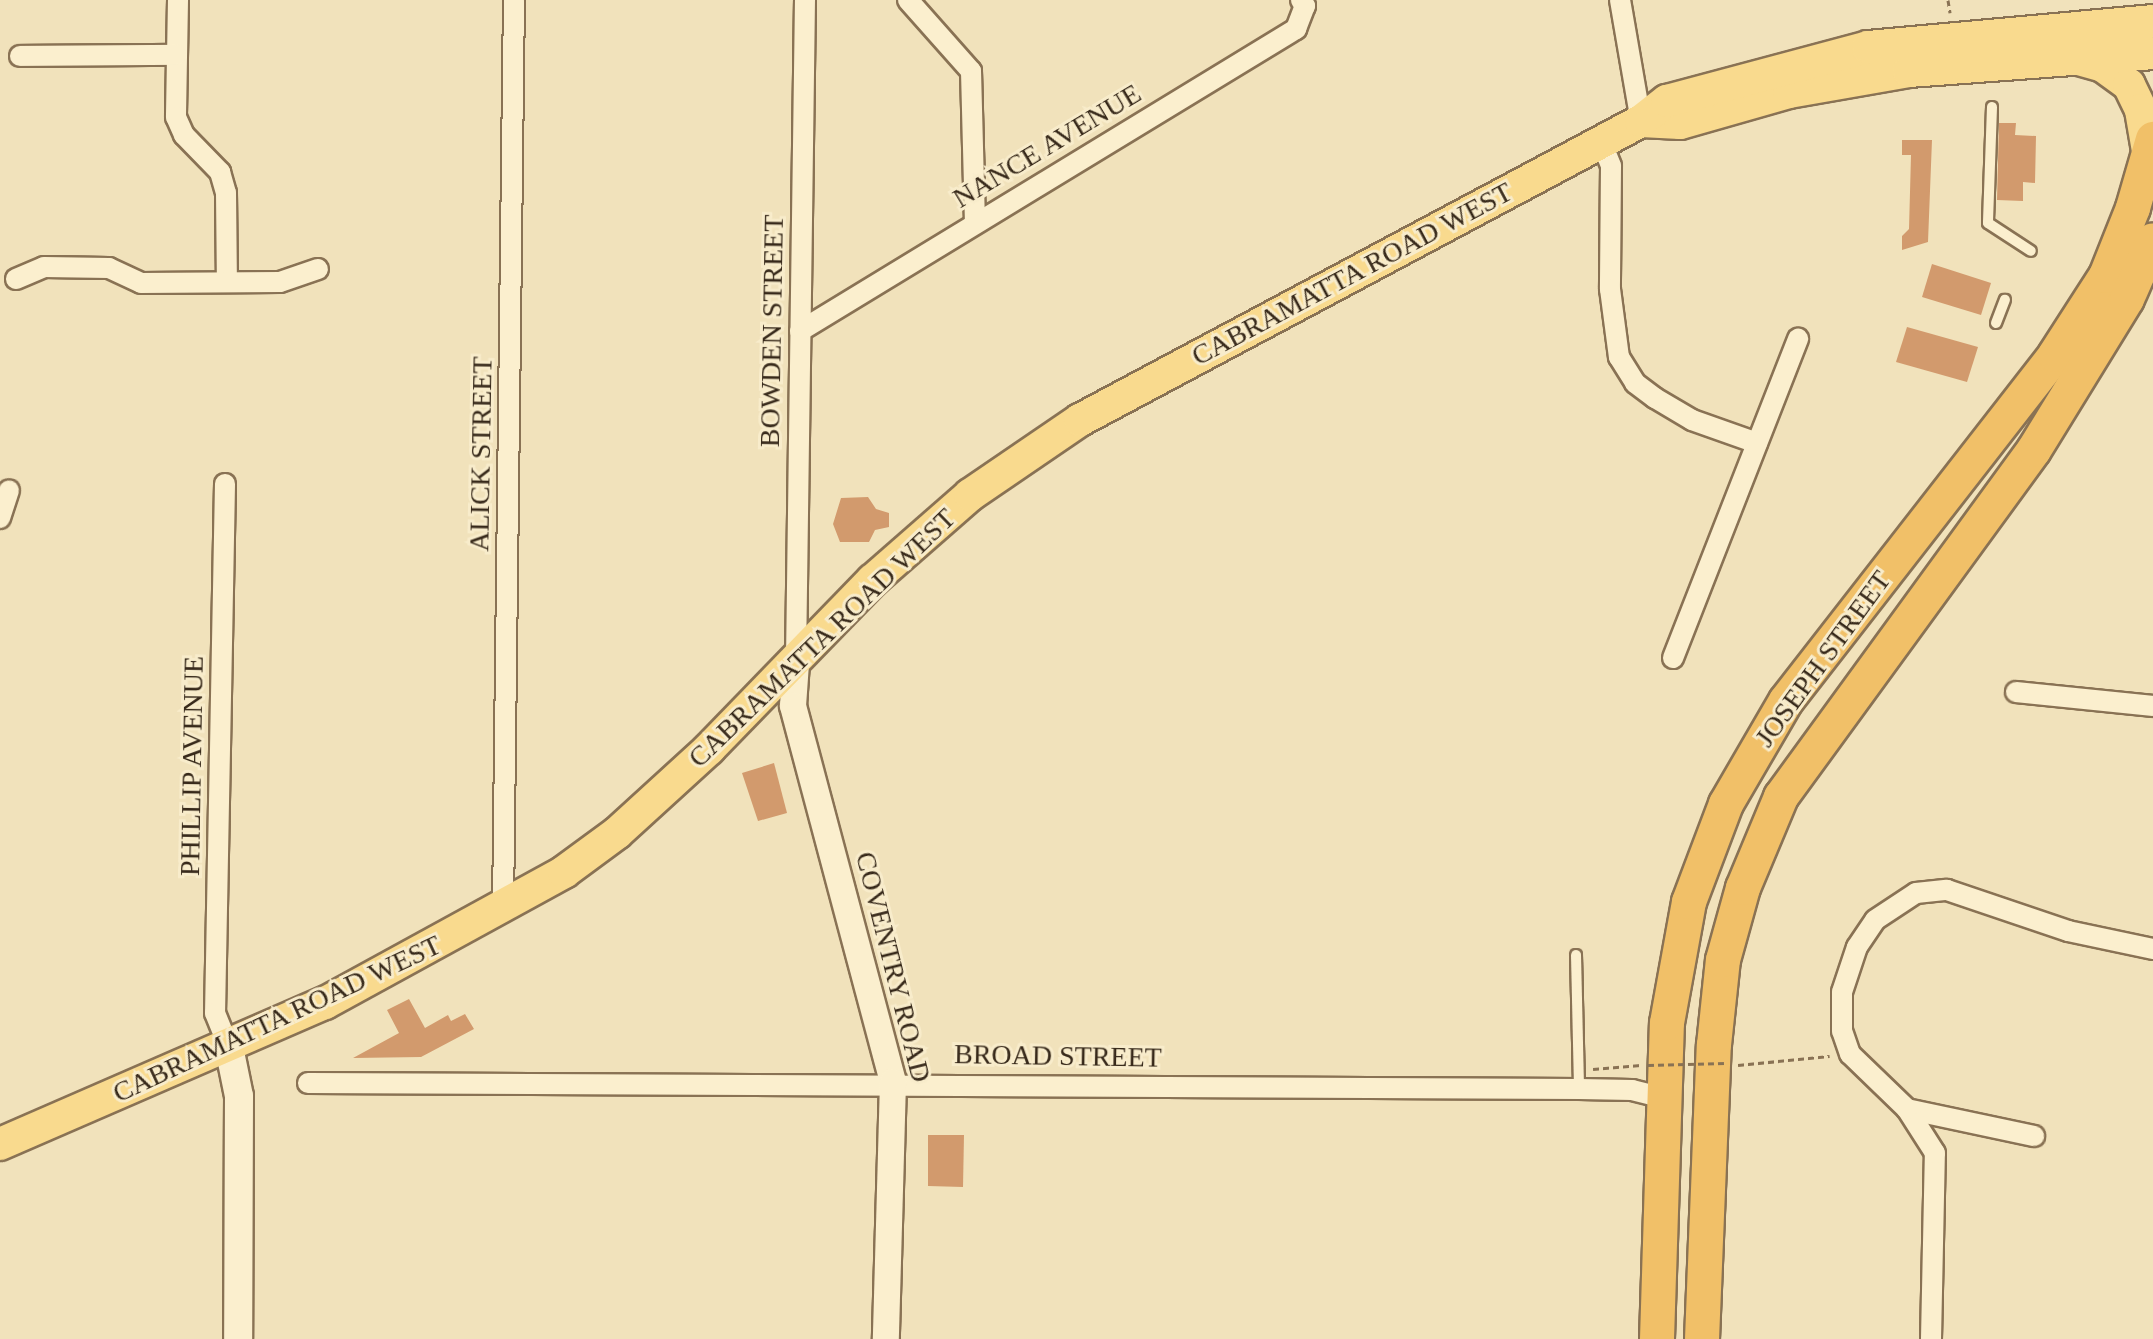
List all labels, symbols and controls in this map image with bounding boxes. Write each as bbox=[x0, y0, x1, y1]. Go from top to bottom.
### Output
street label: NANCE AVENUE bbox=[946, 76, 1148, 216]
street label: CABRAMATTA ROAD WEST bbox=[1185, 175, 1519, 373]
street label: BOWDEN STREET bbox=[753, 214, 791, 448]
street label: ALICK STREET bbox=[462, 356, 500, 552]
street label: CABRAMATTA ROAD WEST bbox=[681, 501, 963, 775]
street label: JOSEPH STREET bbox=[1748, 564, 1898, 754]
street label: PHILLIP AVENUE bbox=[173, 654, 211, 878]
street label: COVENTRY ROAD bbox=[848, 848, 938, 1086]
street label: CABRAMATTA ROAD WEST bbox=[107, 928, 447, 1110]
street label: BROAD STREET bbox=[954, 1037, 1162, 1075]

